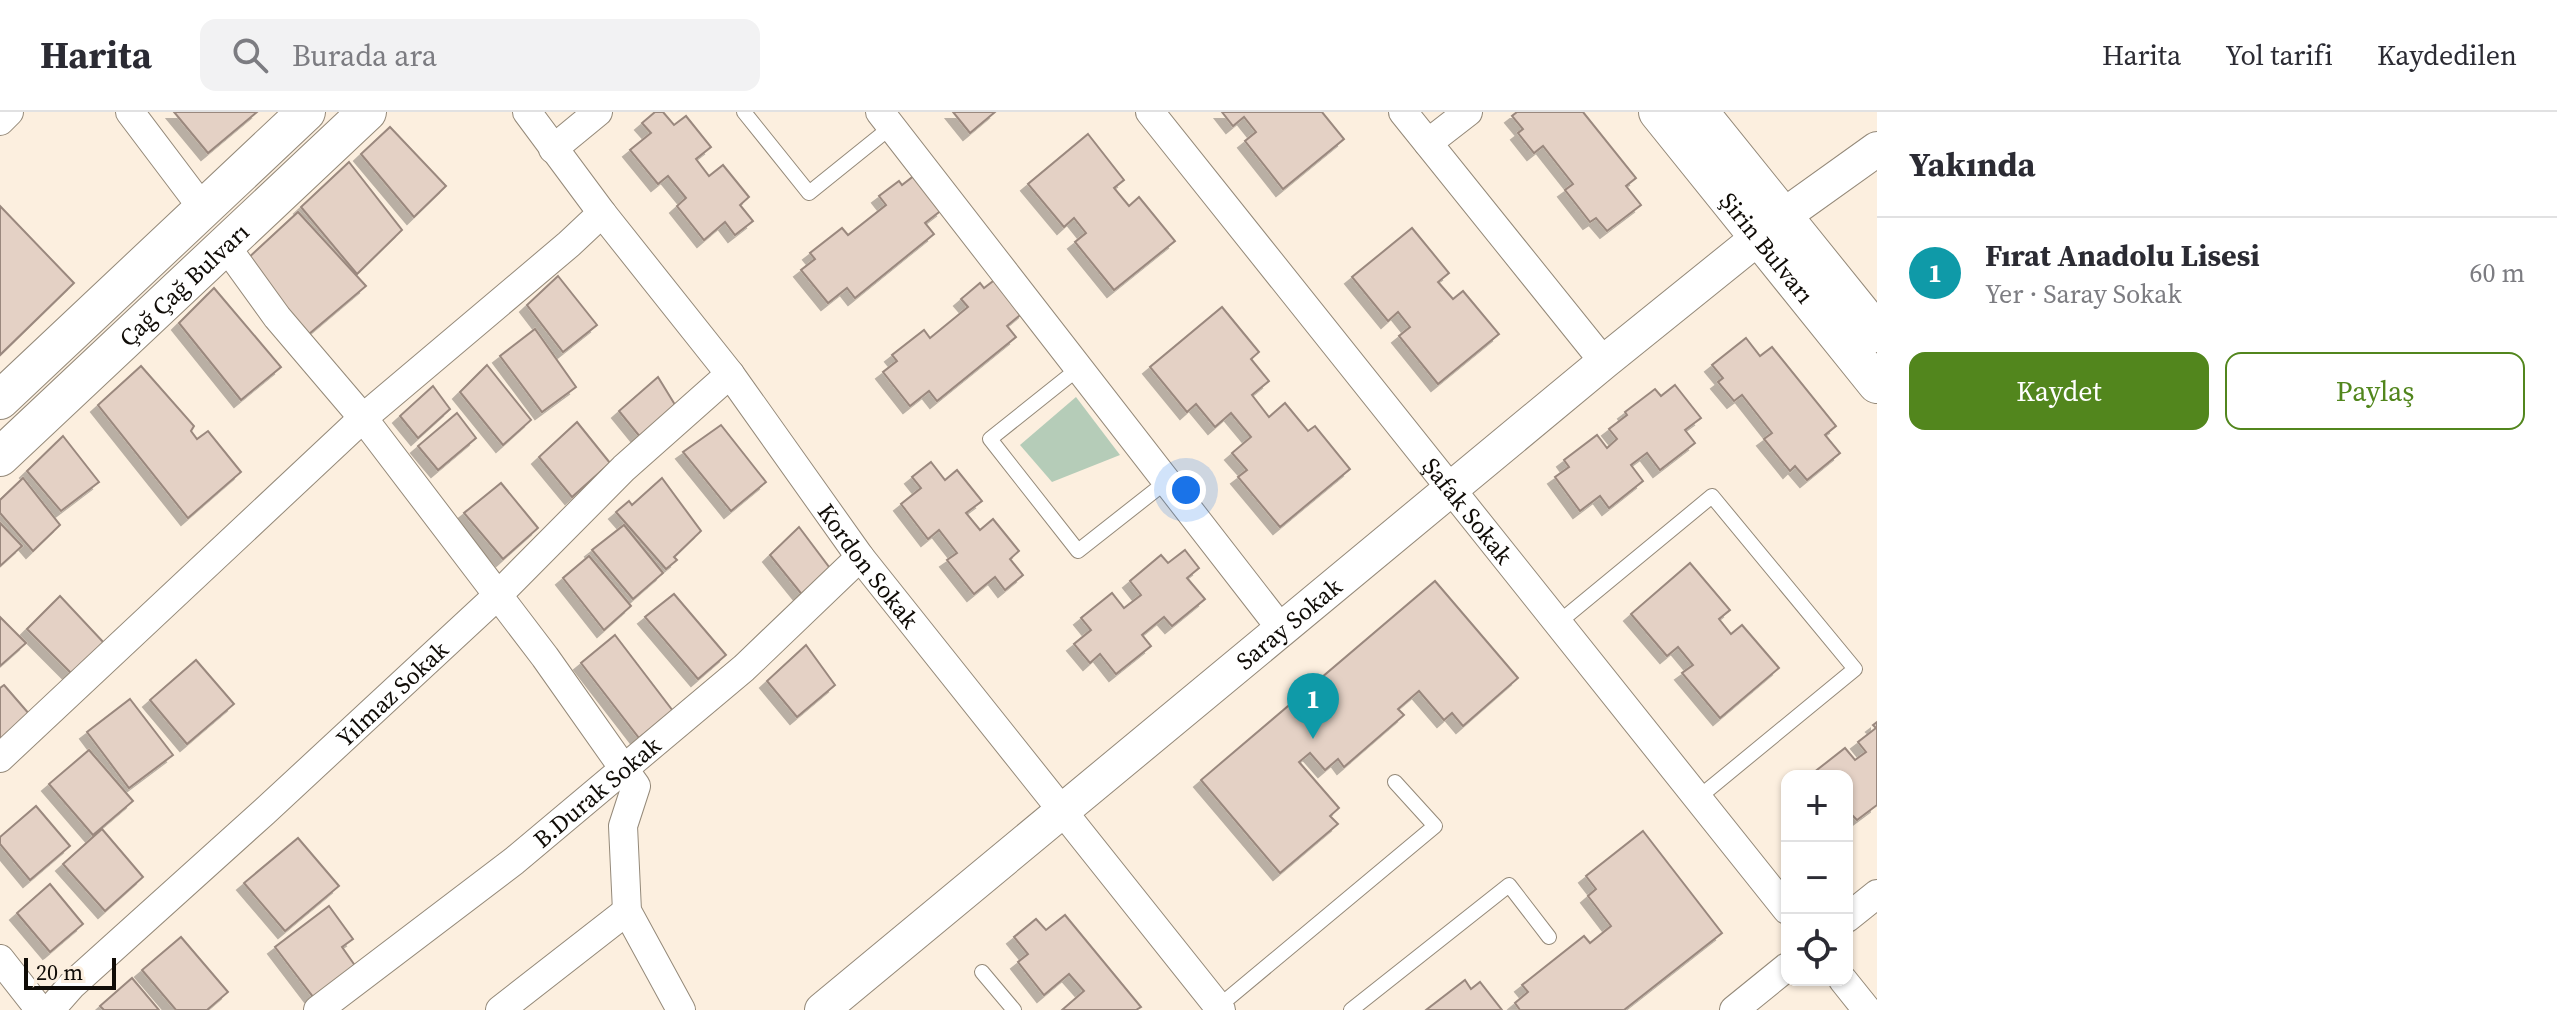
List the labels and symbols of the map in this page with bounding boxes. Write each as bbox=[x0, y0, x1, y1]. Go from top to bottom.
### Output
street label: Şirin Bulvarı bbox=[1712, 185, 1822, 310]
street label: Çağ Çağ Bulvarı bbox=[111, 215, 256, 354]
street label: Şafak Sokak bbox=[1415, 450, 1521, 571]
your location bbox=[1166, 470, 1206, 510]
street label: Kordon Sokak bbox=[810, 496, 927, 636]
street label: Saray Sokak bbox=[1229, 569, 1349, 677]
street label: Yılmaz Sokak bbox=[329, 633, 456, 754]
pin: 1 bbox=[1287, 673, 1339, 739]
street label: B.Durak Sokak bbox=[526, 728, 668, 855]
scale bar bbox=[24, 954, 116, 990]

